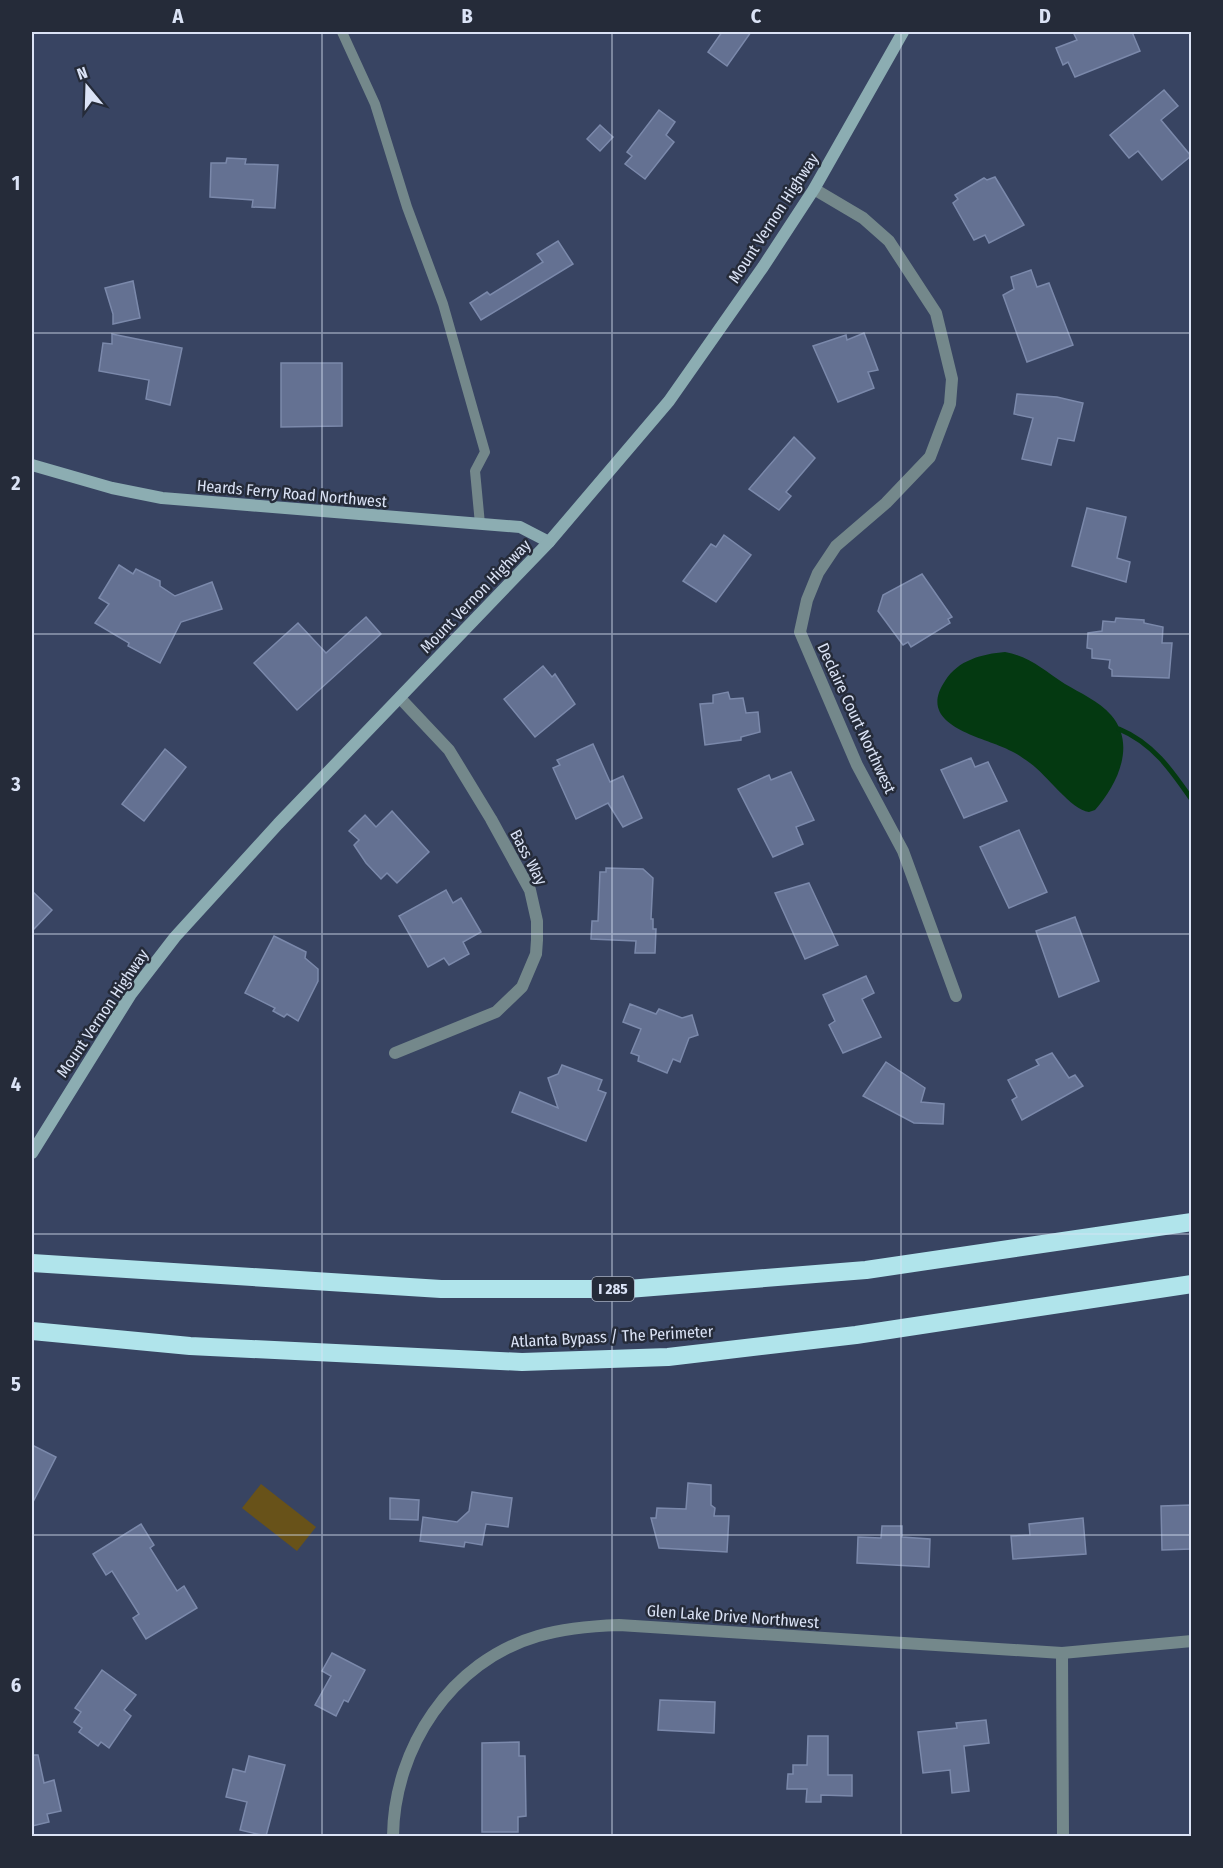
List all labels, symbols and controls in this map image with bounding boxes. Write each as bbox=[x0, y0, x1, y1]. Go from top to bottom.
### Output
text: A bbox=[172, 4, 185, 28]
text: B bbox=[461, 4, 473, 28]
text: C bbox=[751, 4, 762, 28]
text: D bbox=[1039, 4, 1051, 28]
north arrow bbox=[57, 57, 117, 117]
text: N bbox=[75, 63, 90, 84]
street label: Mount Vernon Highway bbox=[724, 149, 823, 287]
text: 1 bbox=[12, 171, 20, 195]
text: 2 bbox=[10, 471, 21, 495]
street label: Heards Ferry Road Northwest bbox=[196, 476, 389, 511]
street label: Mount Vernon Highway bbox=[416, 535, 535, 657]
street label: Declaire Court Northwest bbox=[813, 640, 900, 797]
text: 3 bbox=[10, 772, 21, 796]
street label: Bass Way bbox=[506, 826, 551, 889]
street label: Mount Vernon Highway bbox=[52, 945, 153, 1081]
text: 4 bbox=[11, 1072, 21, 1096]
road number: I 285 bbox=[592, 1277, 634, 1301]
street label: Atlanta Bypass / The Perimeter bbox=[510, 1322, 714, 1351]
text: 5 bbox=[11, 1372, 21, 1396]
street label: Glen Lake Drive Northwest bbox=[646, 1601, 821, 1632]
text: 6 bbox=[11, 1673, 21, 1697]

